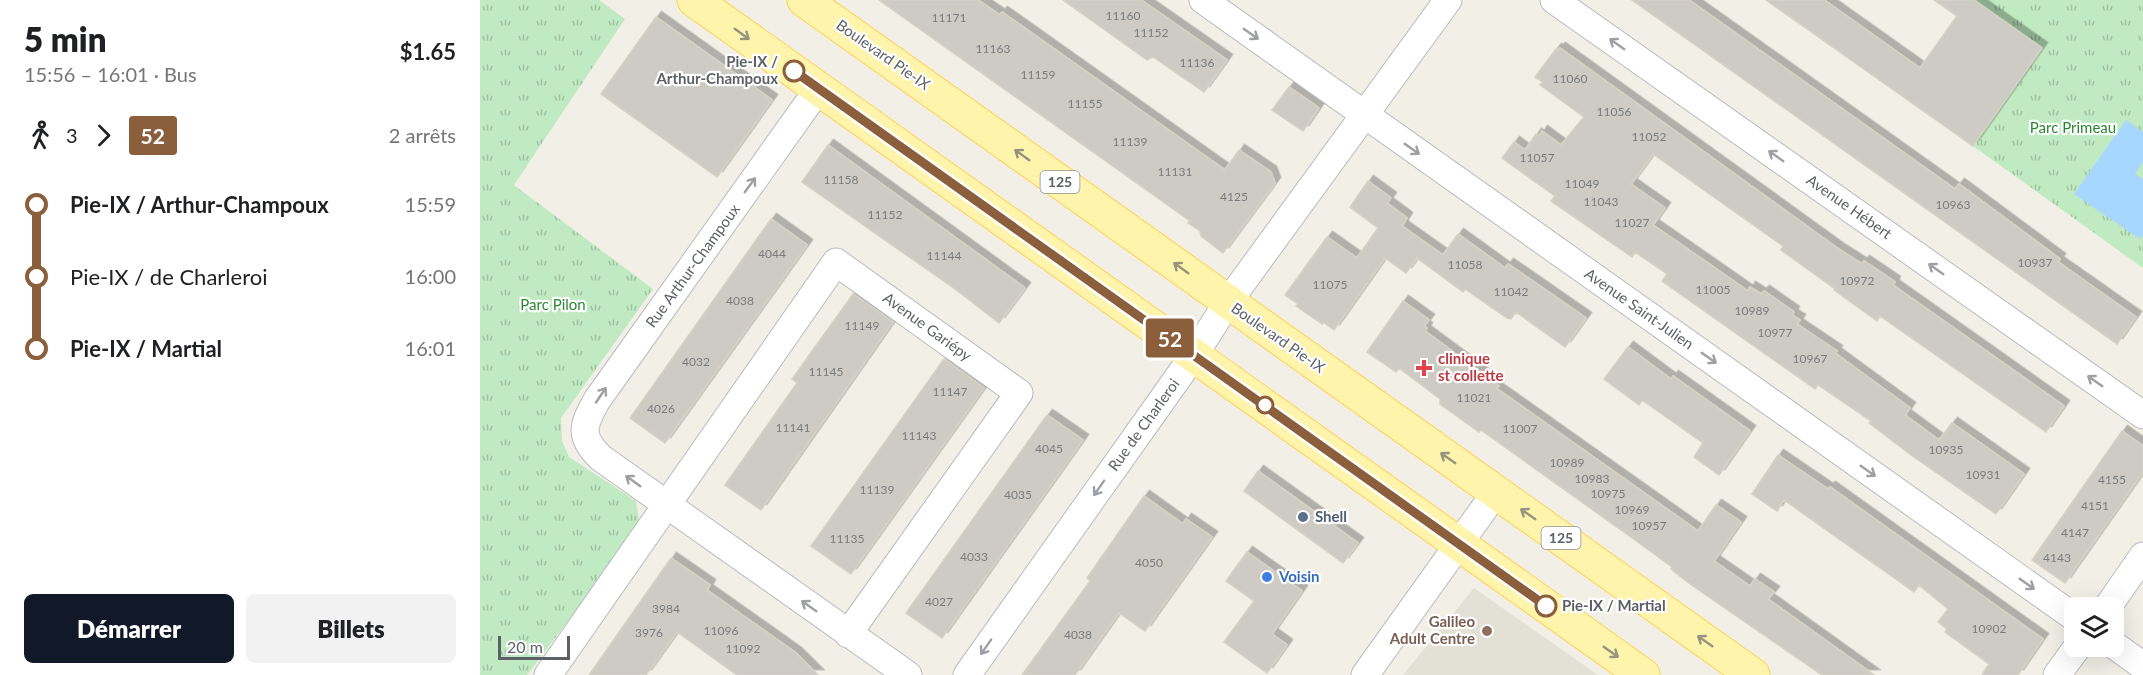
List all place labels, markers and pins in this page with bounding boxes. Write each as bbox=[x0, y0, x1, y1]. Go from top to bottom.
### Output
place label: Pie-IX / Arthur-Champoux bbox=[655, 52, 778, 87]
marker: Pie-IX / Arthur-Champoux bbox=[783, 60, 805, 82]
place label: clinique st collette bbox=[1438, 349, 1503, 384]
marker: clinique st collette bbox=[1415, 359, 1433, 377]
unlabelled marker bbox=[1256, 396, 1274, 414]
place label: Shell bbox=[1315, 507, 1347, 525]
marker: Shell bbox=[1296, 510, 1310, 524]
place label: Voisin bbox=[1278, 567, 1320, 585]
marker: Voisin bbox=[1260, 570, 1274, 584]
marker: Pie-IX / Martial bbox=[1535, 595, 1557, 617]
place label: Pie-IX / Martial bbox=[1562, 596, 1666, 614]
place label: Galileo Adult Centre bbox=[1389, 612, 1475, 647]
marker: Galileo Adult Centre bbox=[1480, 624, 1494, 638]

